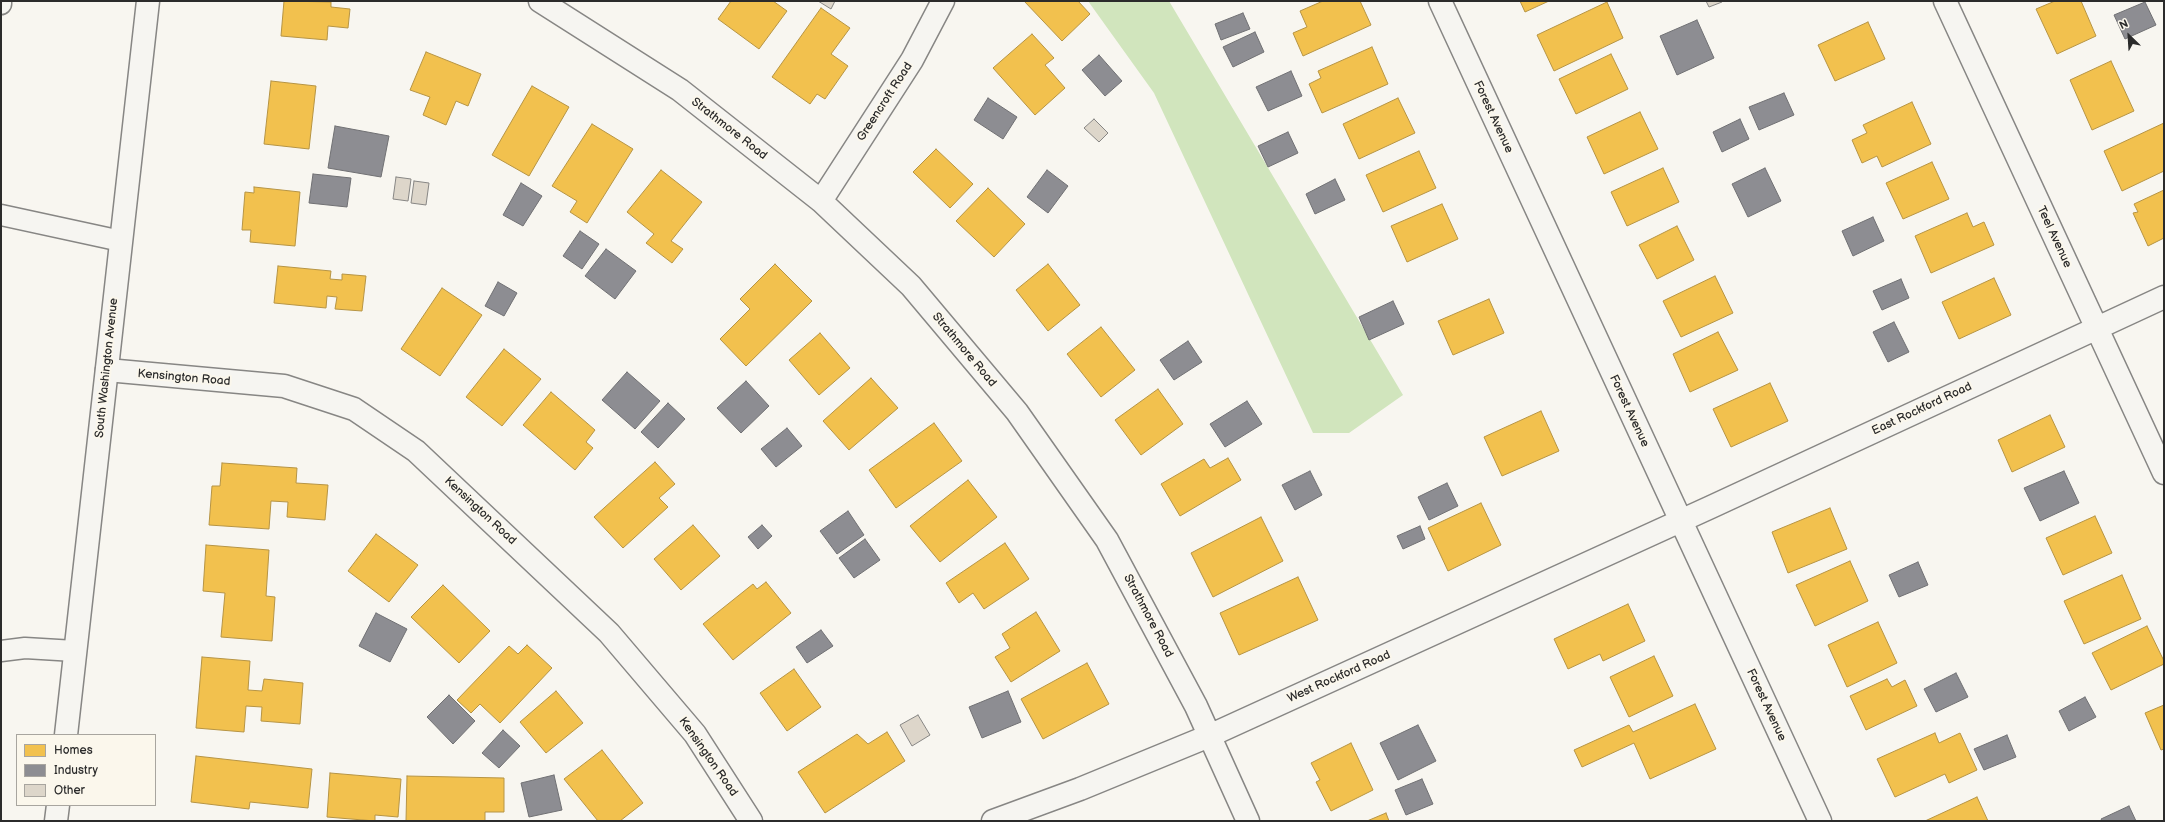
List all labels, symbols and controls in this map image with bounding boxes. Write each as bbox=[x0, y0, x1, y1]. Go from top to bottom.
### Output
north arrow bbox=[2109, 16, 2149, 56]
text: N bbox=[2117, 17, 2130, 32]
street label: Greencroft Road bbox=[854, 60, 916, 144]
street label: Forest Avenue bbox=[1470, 79, 1516, 155]
street label: Strathmore Road bbox=[688, 95, 770, 163]
street label: Teel Avenue bbox=[2033, 204, 2075, 270]
street label: South Washington Avenue bbox=[92, 297, 122, 439]
street label: Strathmore Road bbox=[929, 310, 999, 390]
street label: Kensington Road bbox=[137, 367, 231, 389]
street label: Forest Avenue bbox=[1606, 373, 1652, 449]
street label: East Rockford Road bbox=[1870, 380, 1974, 438]
street label: Kensington Road bbox=[441, 474, 519, 548]
street label: Strathmore Road bbox=[1120, 572, 1176, 660]
street label: West Rockford Road bbox=[1285, 648, 1393, 706]
street label: Forest Avenue bbox=[1743, 667, 1789, 743]
street label: Kensington Road bbox=[675, 715, 741, 799]
legend bbox=[16, 734, 156, 806]
text: Homes bbox=[54, 743, 93, 758]
text: Industry bbox=[54, 763, 98, 778]
text: Other bbox=[54, 783, 85, 798]

